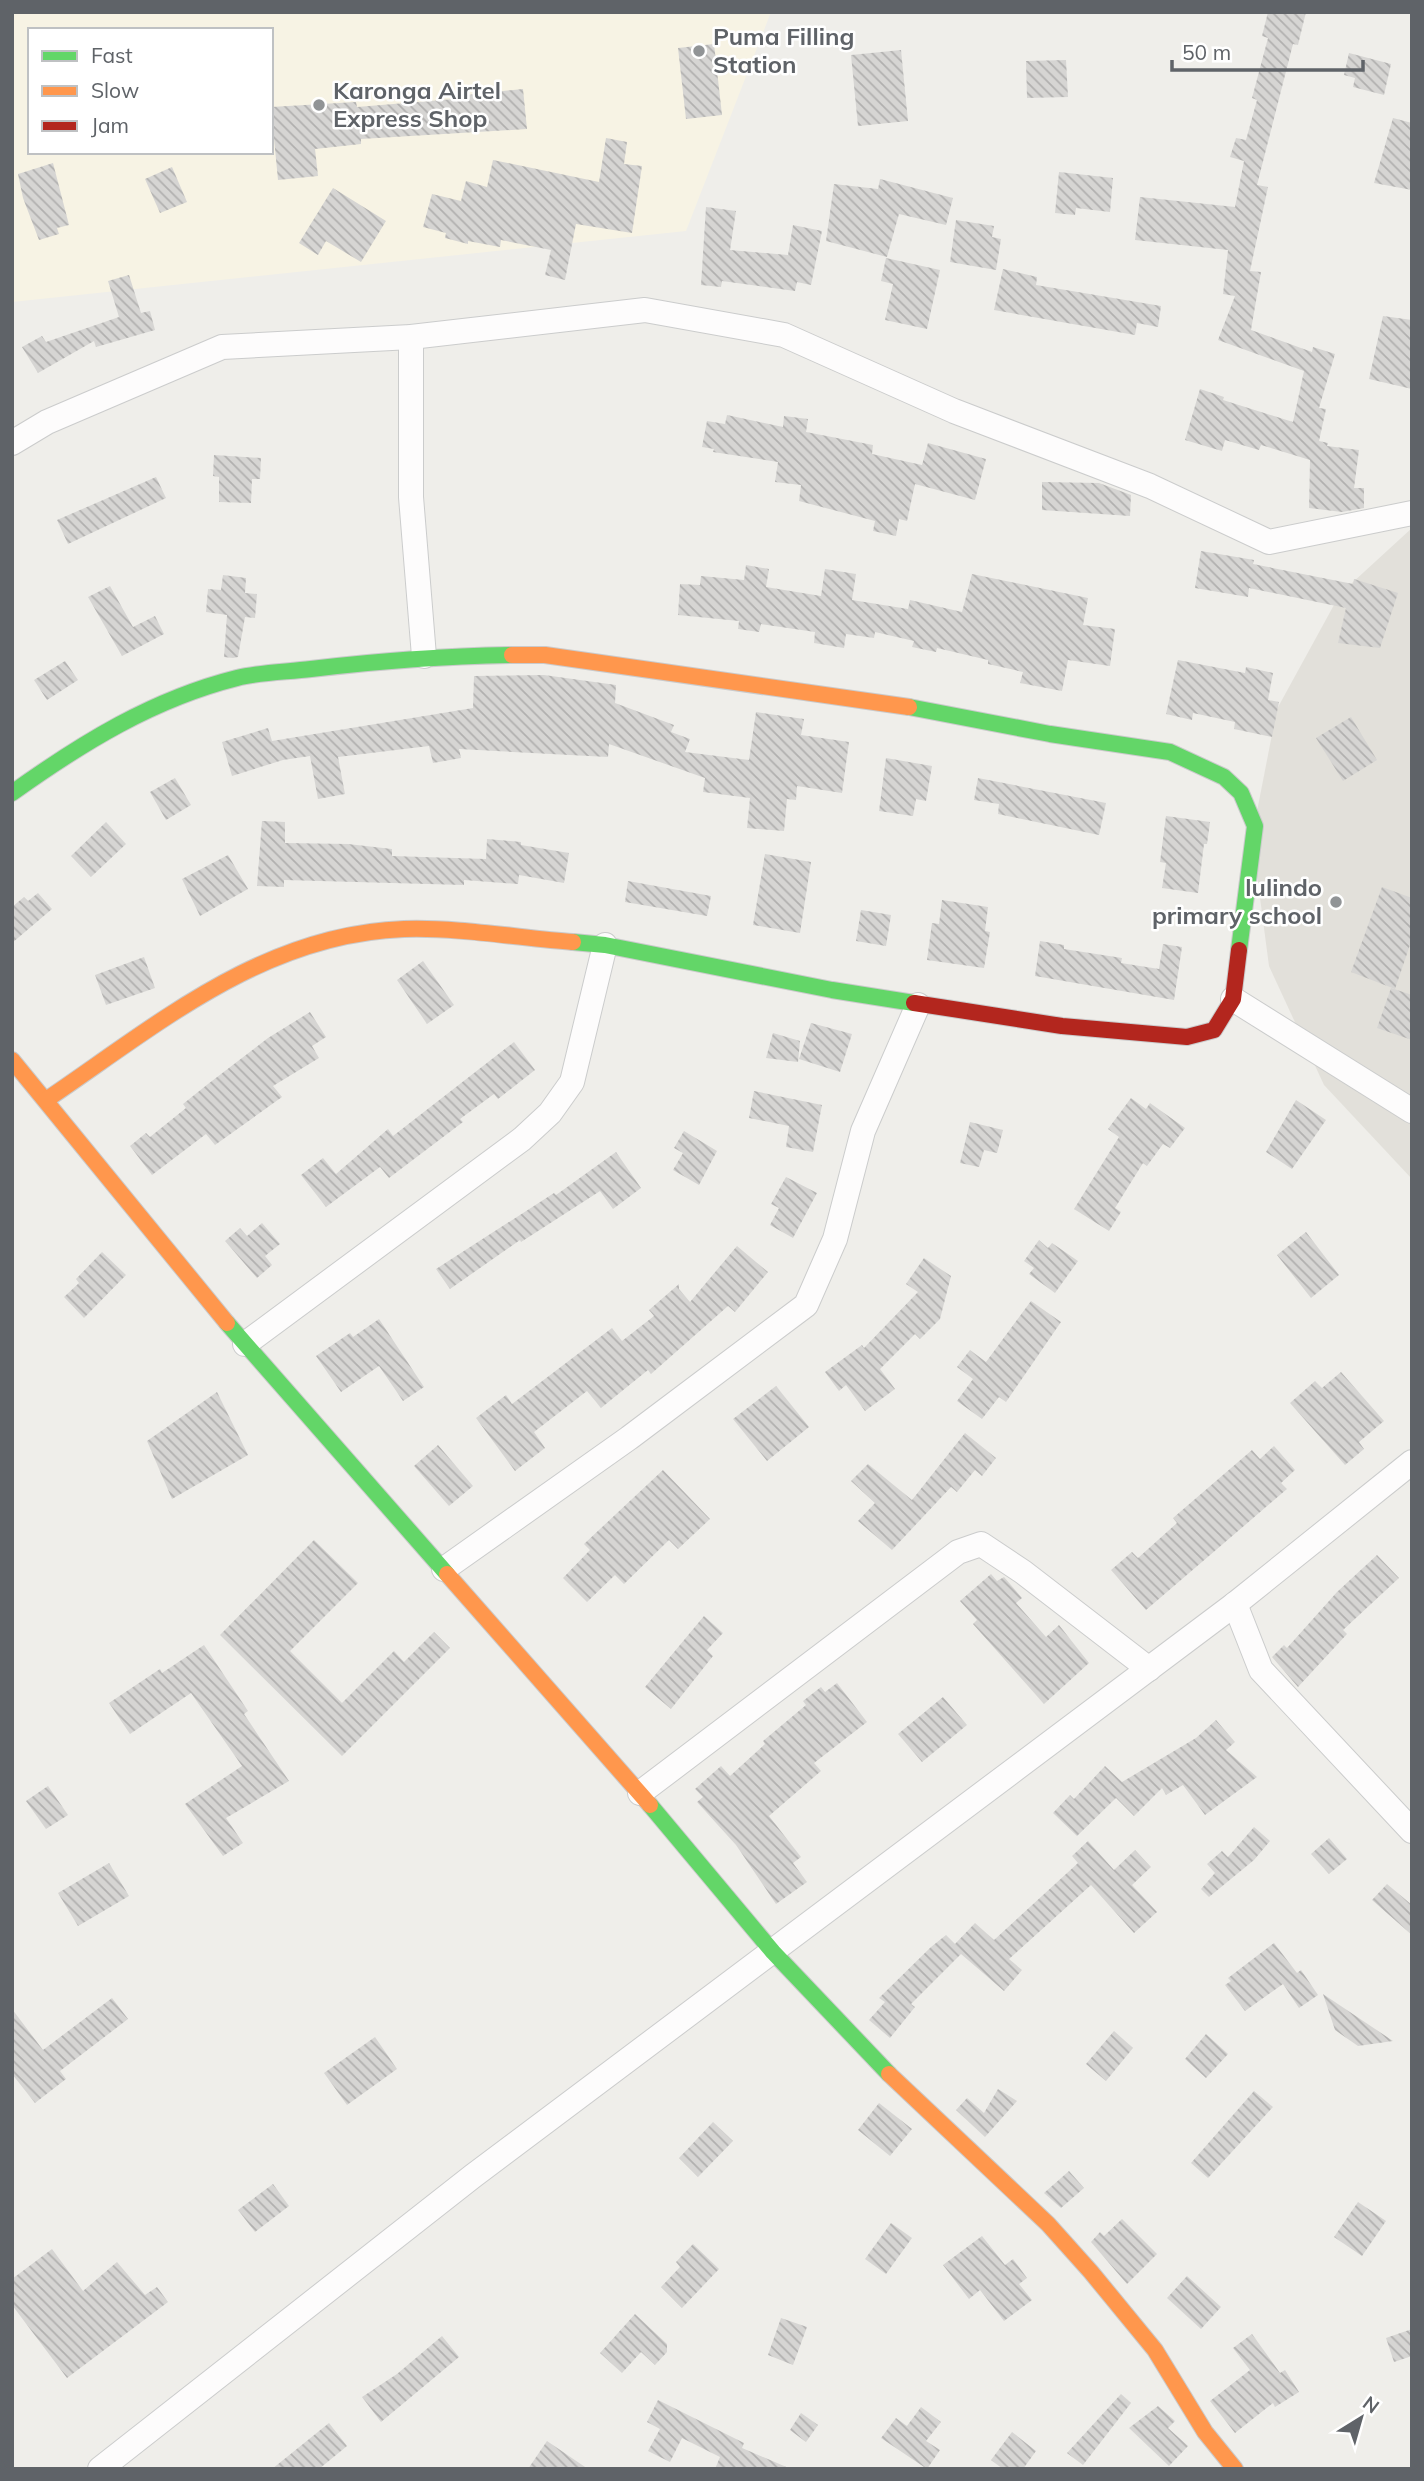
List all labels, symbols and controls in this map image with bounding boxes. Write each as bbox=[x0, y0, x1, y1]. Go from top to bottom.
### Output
place label: Puma Filling Station bbox=[713, 21, 854, 79]
legend bbox=[28, 28, 273, 154]
scale bar bbox=[1172, 28, 1363, 72]
text: 50 m bbox=[1182, 39, 1231, 65]
text: Fast bbox=[91, 42, 133, 68]
marker: Puma Filling Station bbox=[691, 43, 707, 59]
place label: Karonga Airtel Express Shop bbox=[333, 75, 501, 133]
text: Slow bbox=[91, 77, 139, 103]
marker: Karonga Airtel Express Shop bbox=[311, 97, 327, 113]
text: Jam bbox=[91, 112, 129, 138]
place label: lulindo primary school bbox=[1152, 872, 1322, 930]
marker: lulindo primary school bbox=[1328, 894, 1344, 910]
north arrow bbox=[1326, 2383, 1396, 2453]
text: N bbox=[1358, 2391, 1384, 2418]

